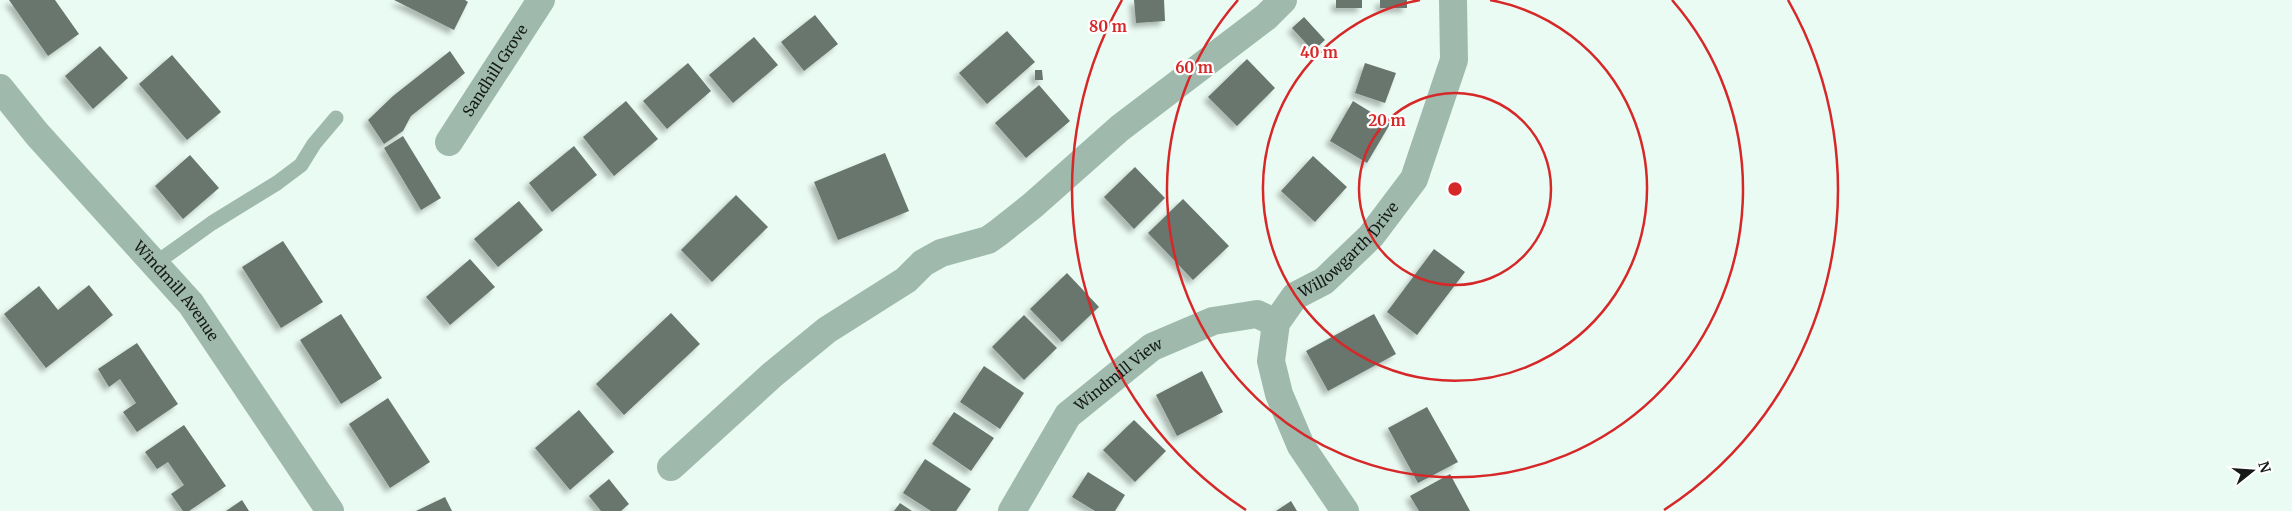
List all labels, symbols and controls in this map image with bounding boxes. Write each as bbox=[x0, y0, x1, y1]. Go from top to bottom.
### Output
text: 80 m bbox=[1089, 17, 1127, 36]
street label: Sandhill Grove bbox=[458, 21, 532, 120]
text: 40 m bbox=[1300, 43, 1338, 62]
text: 60 m bbox=[1175, 58, 1213, 77]
text: 20 m bbox=[1368, 111, 1406, 130]
centre of rings bbox=[1446, 180, 1464, 198]
street label: Willowgarth Drive bbox=[1294, 198, 1403, 302]
street label: Windmill Avenue bbox=[129, 236, 223, 345]
street label: Windmill View bbox=[1070, 334, 1165, 415]
north arrow bbox=[2227, 446, 2277, 496]
text: N bbox=[2254, 459, 2275, 475]

